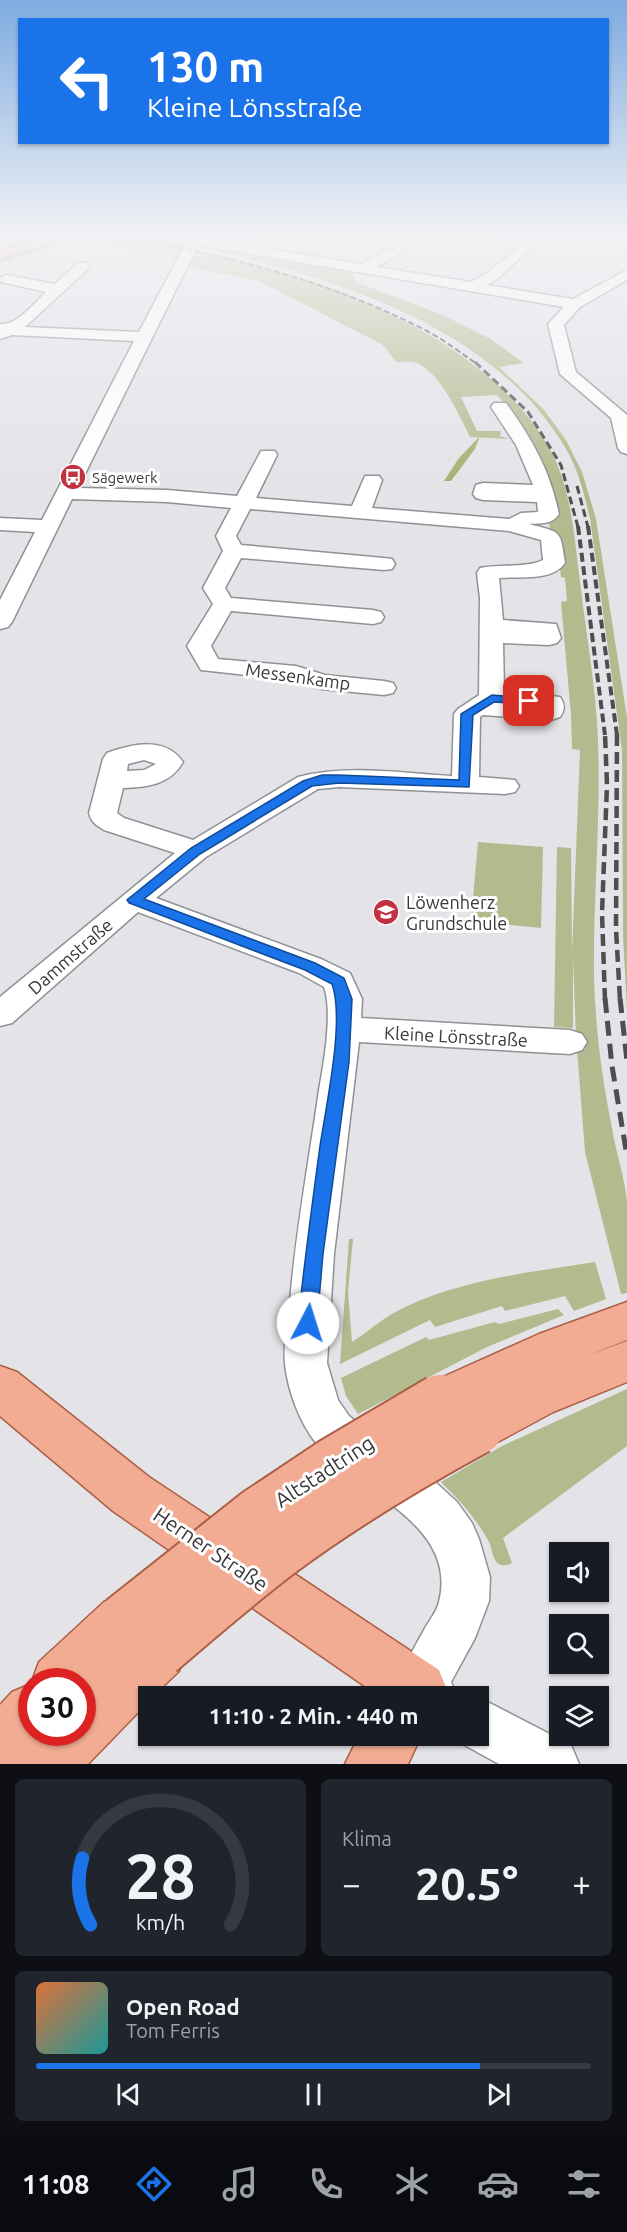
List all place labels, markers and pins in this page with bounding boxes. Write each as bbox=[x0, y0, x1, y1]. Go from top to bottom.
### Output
bus stop icon: Sägewerk bbox=[58, 462, 88, 492]
place label: Sägewerk bbox=[92, 469, 158, 486]
pin bbox=[503, 675, 554, 726]
place label: Löwenherz Grundschule bbox=[406, 892, 507, 933]
school or university icon: Löwenherz Grundschule bbox=[371, 897, 401, 927]

